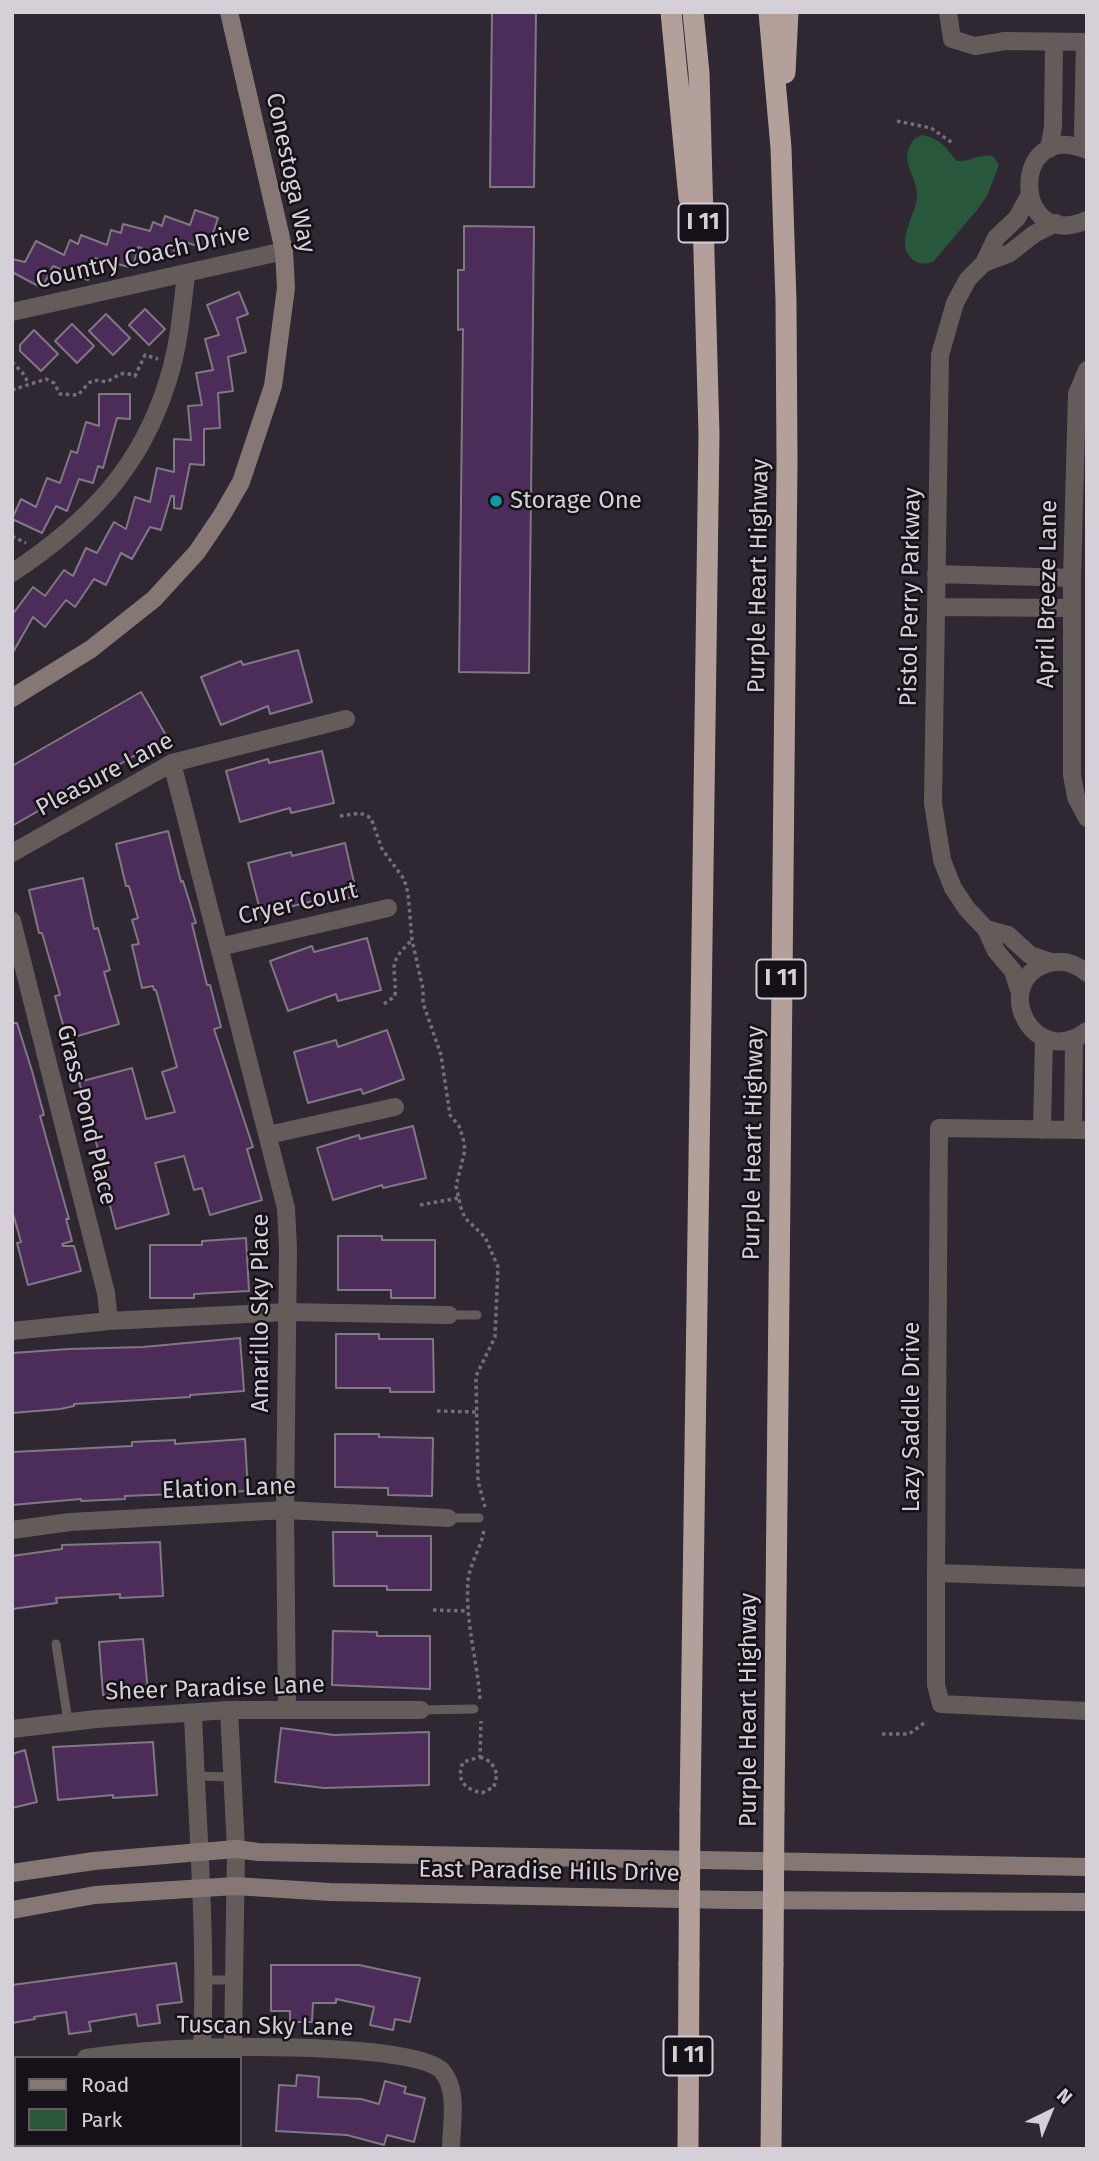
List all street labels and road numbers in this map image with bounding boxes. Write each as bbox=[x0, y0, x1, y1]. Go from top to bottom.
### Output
street label: Conestoga Way bbox=[259, 90, 321, 256]
road number: I 11 bbox=[678, 204, 728, 243]
street label: Country Coach Drive bbox=[33, 218, 253, 296]
street label: Purple Heart Highway bbox=[743, 458, 775, 694]
street label: Pistol Perry Parkway bbox=[895, 487, 927, 707]
street label: April Breeze Lane bbox=[1032, 500, 1064, 688]
street label: Pleasure Lane bbox=[31, 727, 179, 823]
street label: Cryer Court bbox=[236, 876, 360, 932]
road number: I 11 bbox=[756, 960, 806, 998]
street label: Grass Pond Place bbox=[50, 1022, 122, 1208]
street label: Purple Heart Highway bbox=[738, 1025, 770, 1261]
street label: Amarillo Sky Place bbox=[247, 1213, 275, 1413]
street label: Lazy Saddle Drive bbox=[898, 1322, 926, 1512]
street label: Elation Lane bbox=[161, 1472, 297, 1506]
street label: Purple Heart Highway bbox=[735, 1593, 763, 1827]
street label: Sheer Paradise Lane bbox=[105, 1671, 325, 1707]
street label: East Paradise Hills Drive bbox=[418, 1855, 680, 1889]
street label: Tuscan Sky Lane bbox=[176, 2011, 354, 2043]
road number: I 11 bbox=[664, 2036, 712, 2076]

